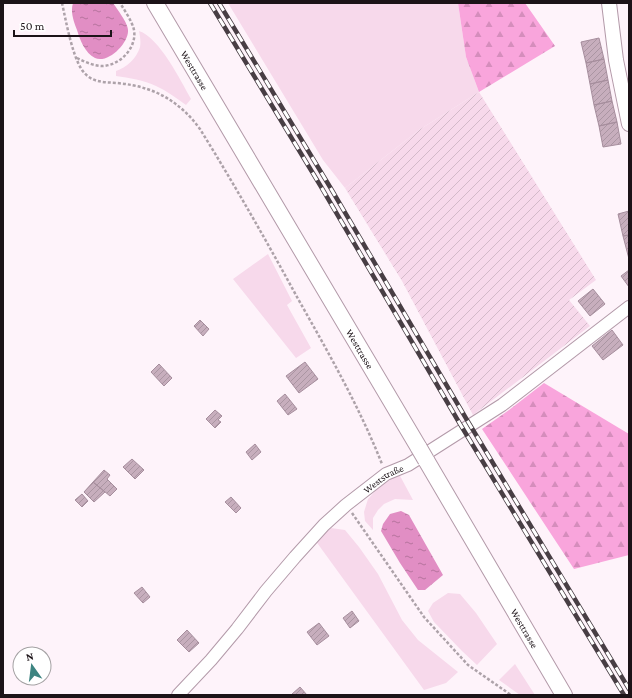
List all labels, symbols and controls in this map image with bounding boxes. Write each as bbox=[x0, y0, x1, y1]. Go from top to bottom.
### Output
scale bar bbox=[14, 12, 111, 38]
text: 50 m bbox=[20, 19, 45, 33]
street label: Westtrasse bbox=[179, 48, 211, 92]
street label: Westtrasse bbox=[344, 327, 376, 371]
street label: Weststraße bbox=[361, 462, 405, 495]
street label: Westtrasse bbox=[509, 606, 541, 650]
north arrow bbox=[12, 646, 52, 686]
text: N bbox=[24, 649, 35, 663]

